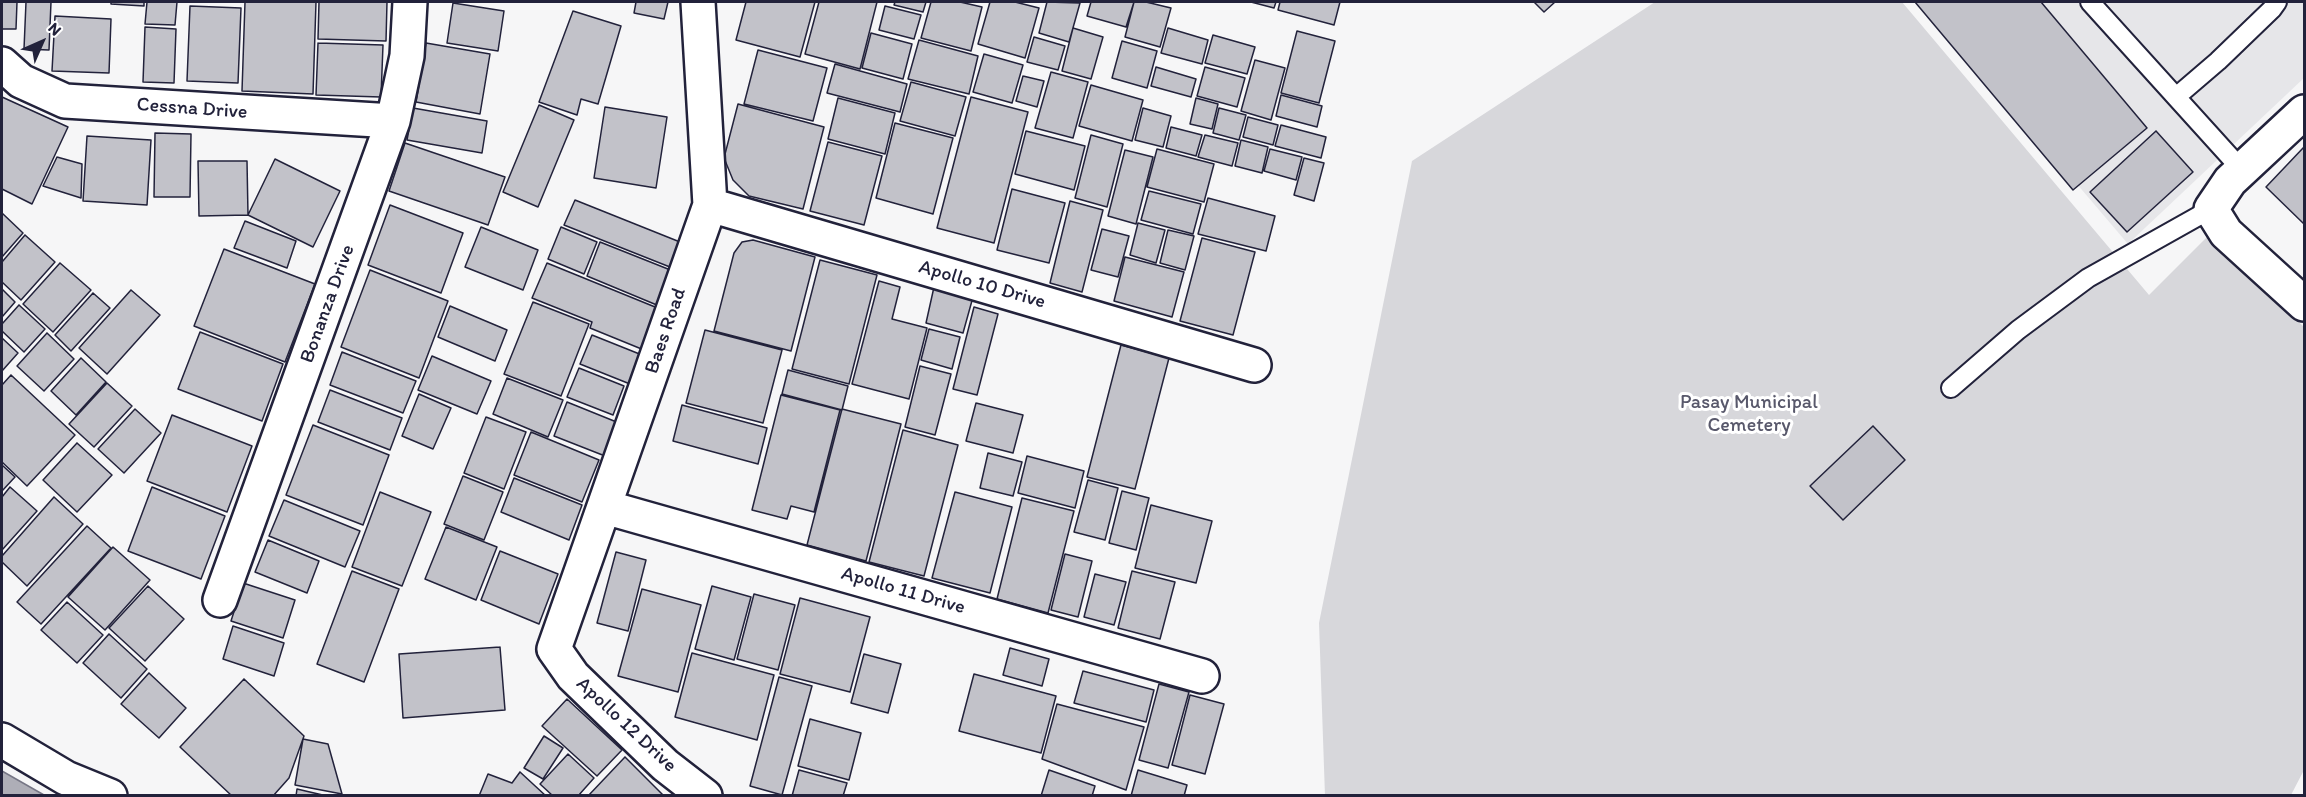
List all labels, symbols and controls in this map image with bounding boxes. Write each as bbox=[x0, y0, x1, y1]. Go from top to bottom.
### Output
north arrow bbox=[12, 12, 72, 72]
text: N bbox=[45, 18, 66, 39]
street label: Cessna Drive bbox=[136, 93, 248, 125]
street label: Bonanza Drive bbox=[295, 242, 361, 366]
street label: Apollo 10 Drive bbox=[916, 255, 1048, 315]
street label: Baes Road bbox=[640, 285, 692, 377]
park label: Pasay Municipal Cemetery bbox=[1680, 391, 1818, 438]
street label: Apollo 11 Drive bbox=[838, 562, 968, 620]
street label: Apollo 12 Drive bbox=[571, 672, 681, 778]

